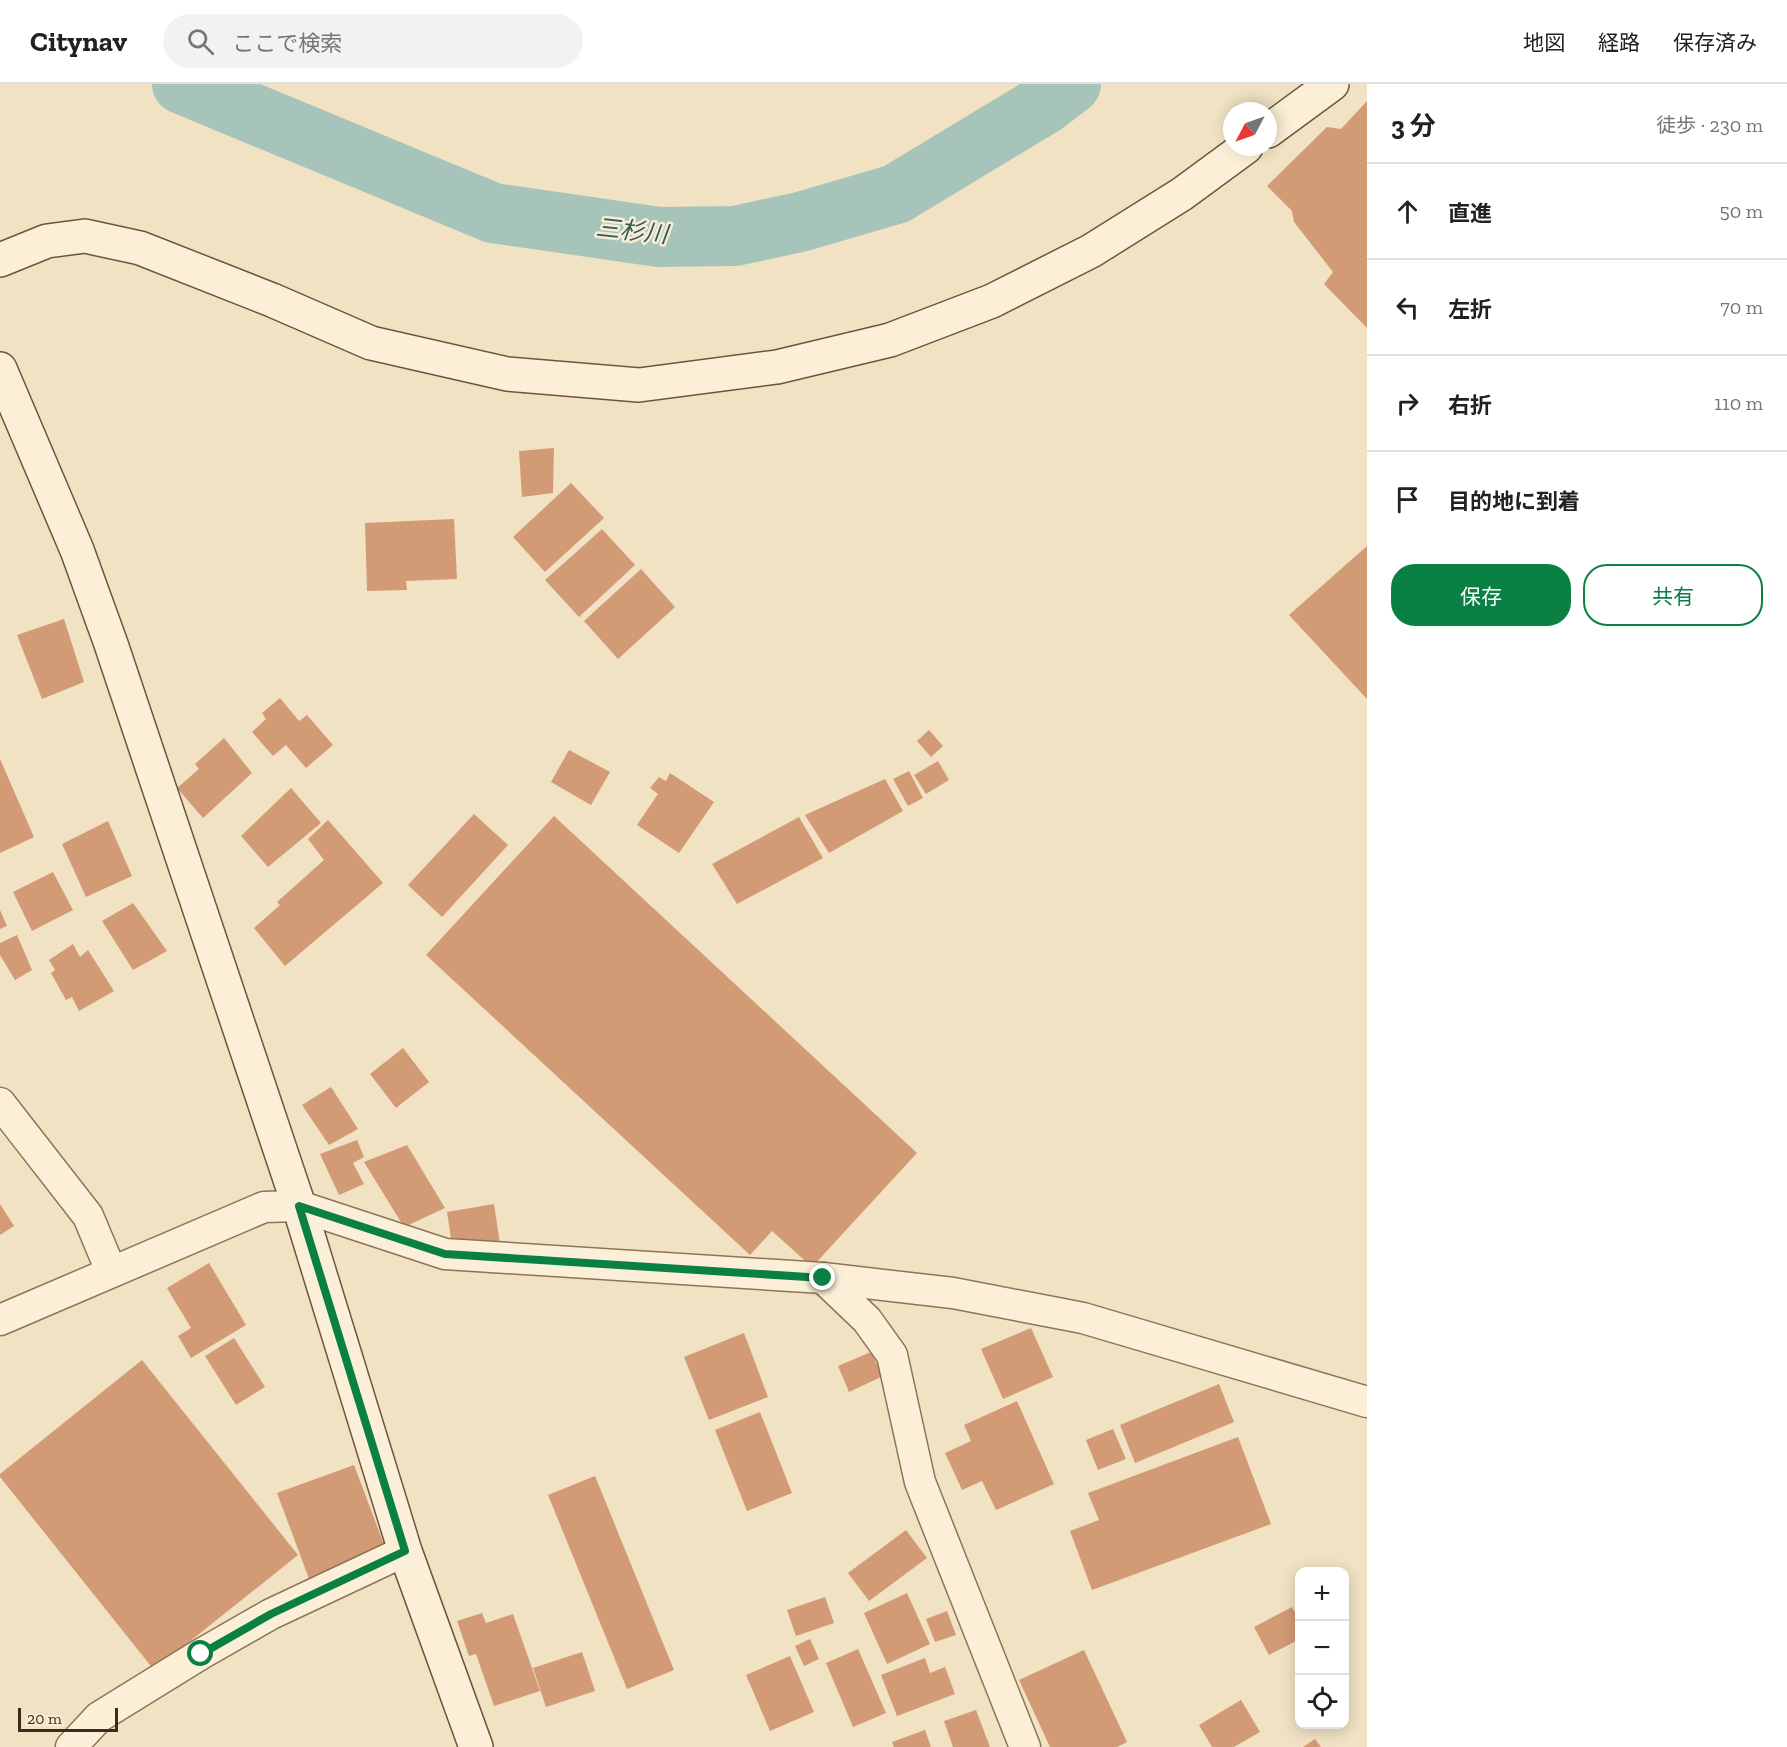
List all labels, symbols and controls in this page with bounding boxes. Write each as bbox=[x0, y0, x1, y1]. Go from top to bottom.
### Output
search box bbox=[163, 14, 583, 68]
text: Citynav bbox=[30, 25, 127, 58]
icon: search bbox=[184, 25, 217, 58]
text: ここで検索 bbox=[232, 30, 342, 57]
text: 地図 bbox=[1523, 30, 1565, 55]
text: 経路 bbox=[1598, 30, 1640, 55]
text: 保存済み bbox=[1673, 30, 1757, 55]
north arrow bbox=[1223, 102, 1277, 156]
text: 3 分 bbox=[1391, 110, 1436, 142]
text: 徒歩 · 230 m bbox=[1656, 113, 1763, 137]
icon: ahead bbox=[1391, 195, 1424, 228]
text: 50 m bbox=[1719, 199, 1763, 223]
text: 直進 bbox=[1448, 200, 1492, 227]
water label: 三杉川 bbox=[595, 212, 672, 249]
icon: left bbox=[1391, 291, 1424, 324]
text: 70 m bbox=[1720, 295, 1763, 319]
text: 左折 bbox=[1448, 296, 1492, 323]
icon: right bbox=[1391, 387, 1424, 420]
text: 110 m bbox=[1714, 391, 1763, 415]
text: 右折 bbox=[1448, 392, 1492, 419]
icon: arrive bbox=[1391, 483, 1424, 516]
text: 目的地に到着 bbox=[1448, 488, 1580, 515]
button: 保存 bbox=[1391, 564, 1571, 626]
button: 共有 bbox=[1583, 564, 1763, 626]
route end bbox=[809, 1264, 835, 1290]
map controls bbox=[1295, 1567, 1349, 1729]
button: + bbox=[1295, 1567, 1349, 1621]
button: − bbox=[1295, 1621, 1349, 1675]
route start bbox=[187, 1640, 213, 1666]
button: locate bbox=[1295, 1675, 1349, 1729]
scale bar bbox=[18, 1705, 118, 1732]
text: 20 m bbox=[27, 1709, 62, 1728]

